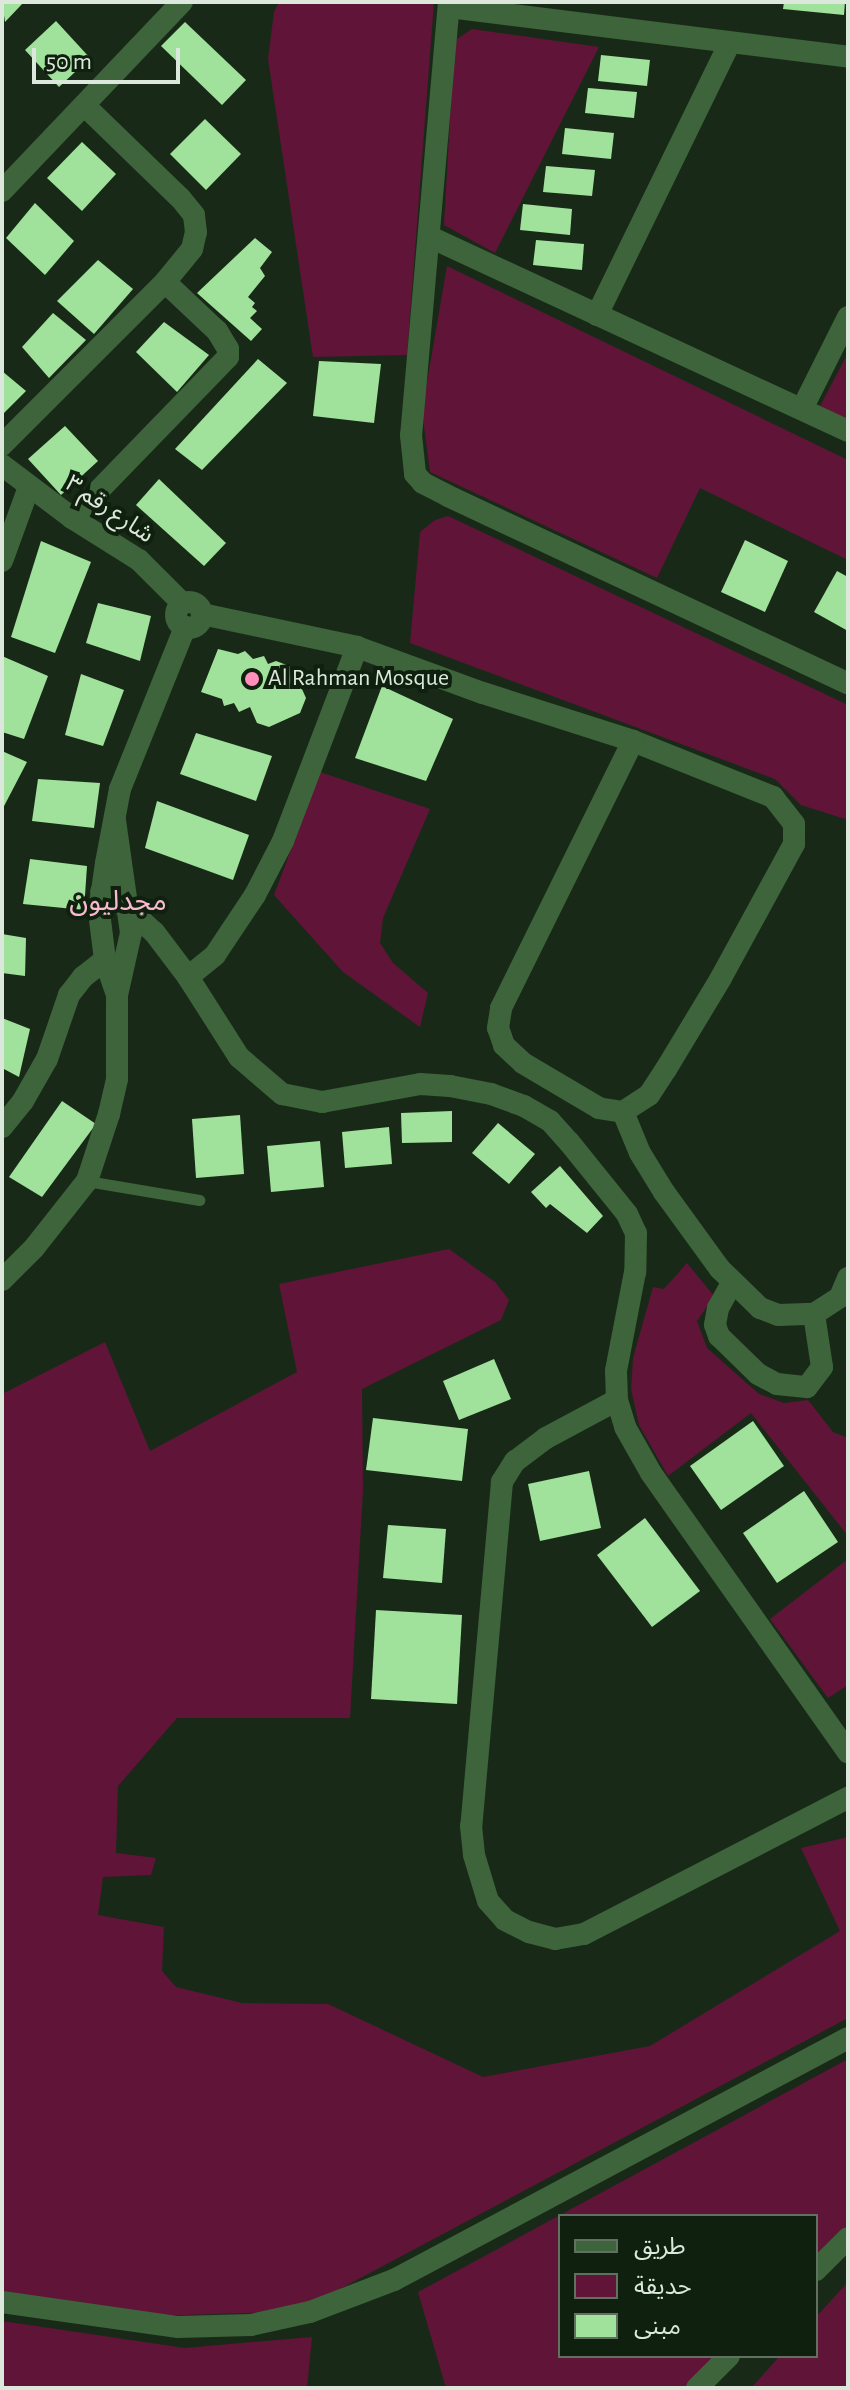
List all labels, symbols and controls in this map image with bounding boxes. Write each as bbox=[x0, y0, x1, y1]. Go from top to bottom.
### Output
scale bar bbox=[36, 32, 184, 82]
text: 50 m bbox=[46, 50, 92, 74]
street label: شارع رقم ٣ bbox=[59, 470, 159, 550]
place label: Al Rahman Mosque bbox=[268, 665, 449, 693]
marker: Al Rahman Mosque bbox=[243, 670, 261, 688]
district label: مجدليون bbox=[69, 885, 167, 919]
legend bbox=[558, 2214, 818, 2358]
text: طريق bbox=[634, 2235, 686, 2259]
text: حديقة bbox=[634, 2275, 692, 2299]
text: مبنى bbox=[634, 2315, 681, 2339]

